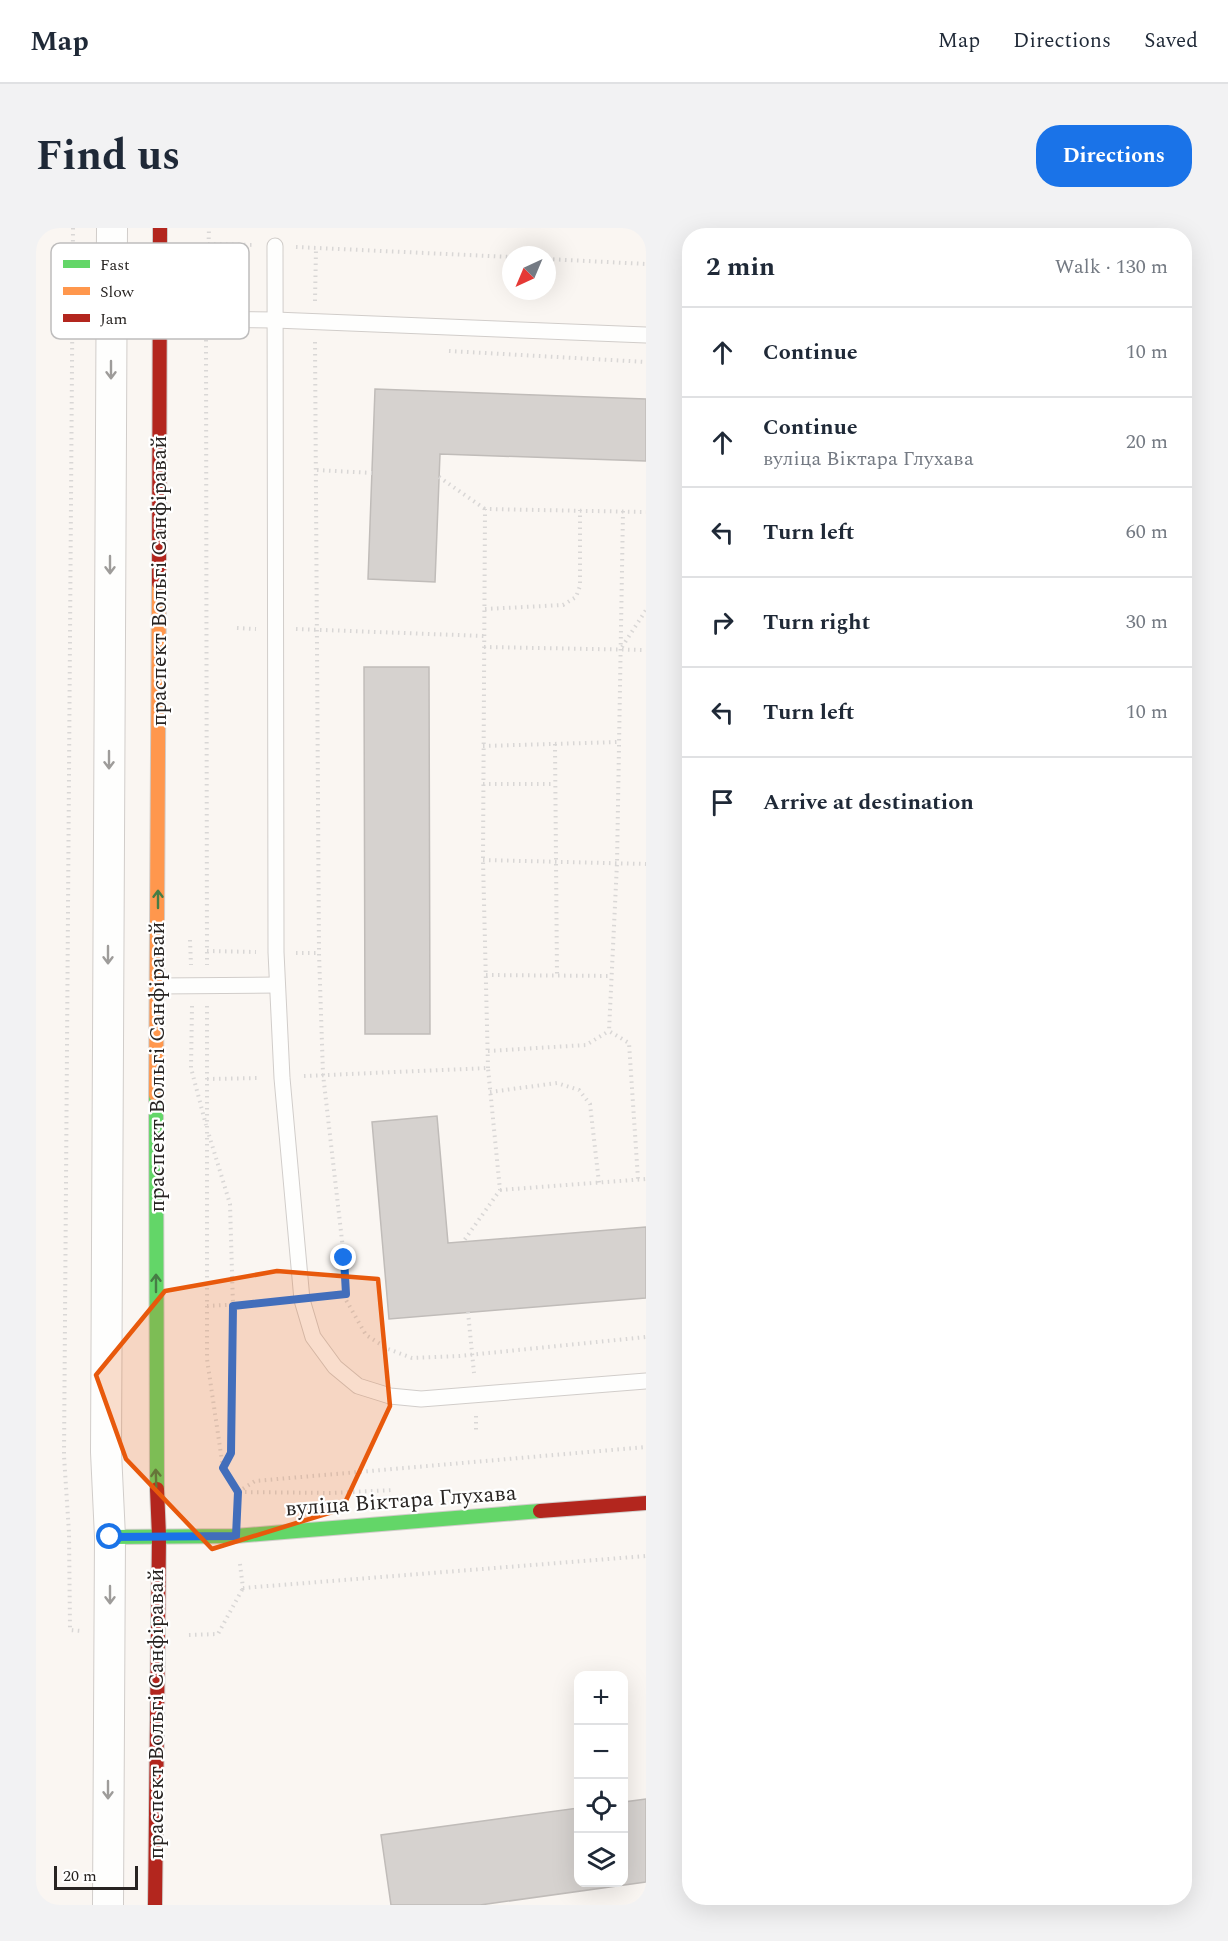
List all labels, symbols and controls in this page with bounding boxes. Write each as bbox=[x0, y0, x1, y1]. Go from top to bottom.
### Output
text: Map bbox=[30, 20, 89, 63]
text: Map bbox=[938, 25, 980, 57]
text: Directions bbox=[1013, 25, 1111, 57]
text: Saved bbox=[1144, 25, 1198, 57]
text: Find us bbox=[36, 125, 180, 188]
button: Directions bbox=[1036, 125, 1192, 187]
legend bbox=[51, 243, 249, 339]
north arrow bbox=[502, 246, 556, 300]
text: 2 min bbox=[706, 247, 775, 287]
text: Walk · 130 m bbox=[1055, 252, 1168, 282]
text: Fast bbox=[100, 253, 130, 277]
text: Slow bbox=[100, 280, 135, 304]
text: Jam bbox=[100, 307, 128, 331]
icon: ahead bbox=[706, 336, 739, 369]
text: Continue bbox=[763, 336, 858, 369]
text: 10 m bbox=[1126, 337, 1168, 367]
one-way arrow bbox=[105, 360, 117, 380]
text: Continue bbox=[763, 411, 858, 444]
icon: ahead bbox=[706, 426, 739, 459]
text: 20 m bbox=[1126, 427, 1168, 457]
street label: праспект Вольгі Санфіравай bbox=[143, 436, 176, 726]
text: вуліца Віктара Глухава bbox=[763, 444, 974, 474]
icon: left bbox=[706, 516, 739, 549]
text: Turn left bbox=[763, 516, 855, 549]
text: 60 m bbox=[1126, 517, 1168, 547]
one-way arrow bbox=[104, 555, 116, 575]
icon: right bbox=[706, 606, 739, 639]
text: Turn right bbox=[763, 606, 870, 639]
text: 30 m bbox=[1126, 607, 1168, 637]
icon: left bbox=[706, 696, 739, 729]
text: Turn left bbox=[763, 696, 855, 729]
text: 10 m bbox=[1126, 697, 1168, 727]
one-way arrow bbox=[103, 750, 115, 770]
icon: arrive bbox=[706, 786, 739, 819]
text: Arrive at destination bbox=[763, 786, 974, 819]
one-way arrow bbox=[152, 890, 164, 910]
street label: праспект Вольгі Санфіравай bbox=[141, 922, 174, 1212]
one-way arrow bbox=[102, 945, 114, 965]
route end bbox=[330, 1244, 356, 1270]
one-way arrow bbox=[150, 1274, 162, 1294]
one-way arrow bbox=[151, 1469, 162, 1488]
street label: вуліца Віктара Глухава bbox=[284, 1476, 518, 1526]
route start bbox=[96, 1523, 122, 1549]
street label: праспект Вольгі Санфіравай bbox=[140, 1569, 173, 1859]
one-way arrow bbox=[104, 1585, 116, 1605]
map controls bbox=[574, 1671, 628, 1887]
button: + bbox=[574, 1671, 628, 1725]
button: − bbox=[574, 1725, 628, 1779]
button: locate bbox=[574, 1779, 628, 1833]
one-way arrow bbox=[102, 1780, 114, 1800]
button: layers bbox=[574, 1833, 628, 1887]
scale bar bbox=[54, 1863, 138, 1890]
text: 20 m bbox=[63, 1864, 97, 1888]

